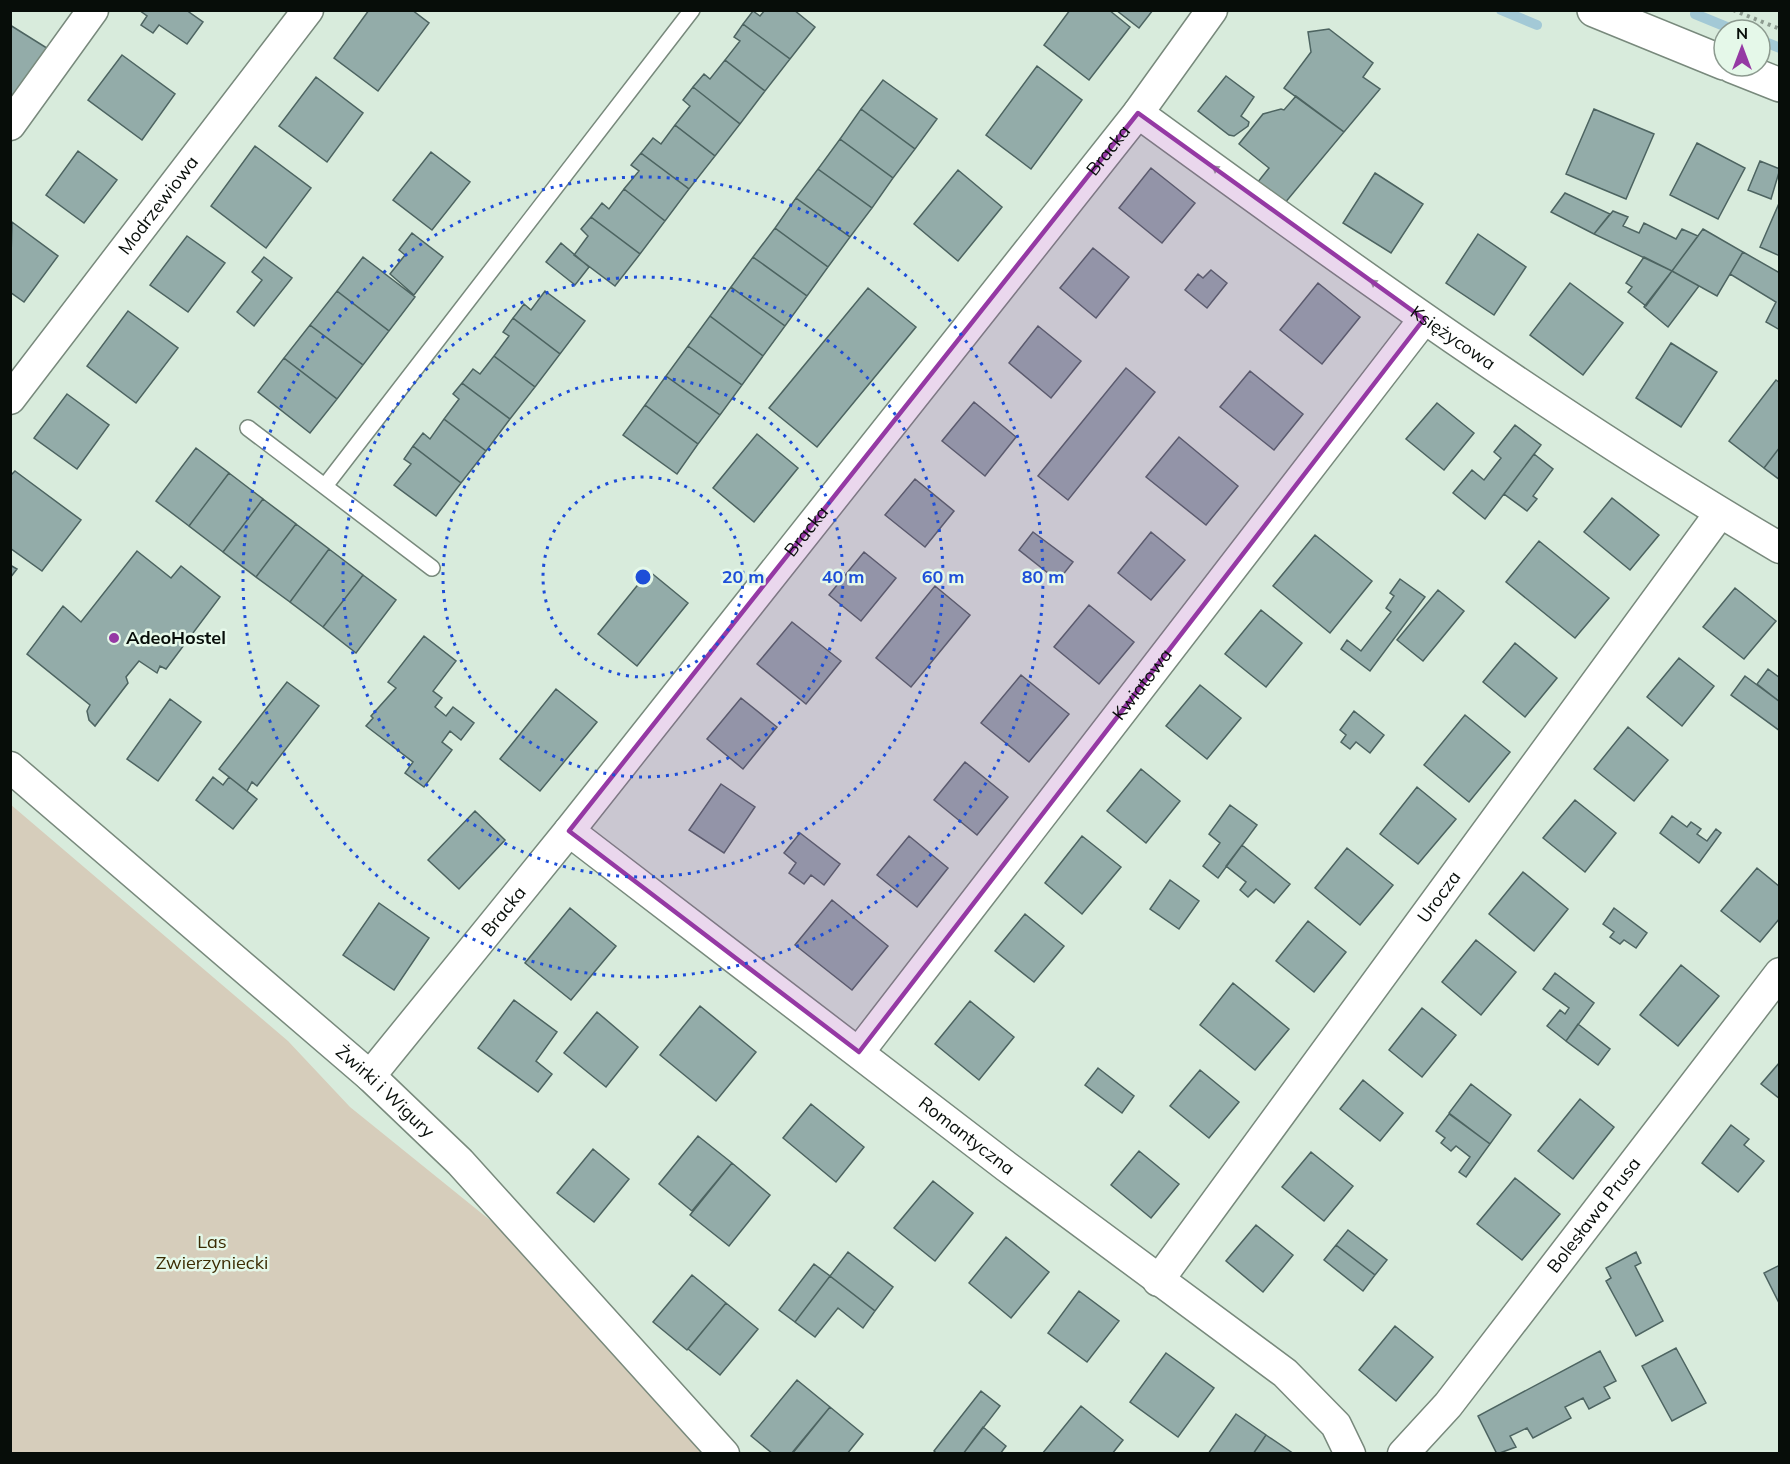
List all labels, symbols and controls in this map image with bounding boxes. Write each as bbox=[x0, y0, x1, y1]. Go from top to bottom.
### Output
north arrow bbox=[1712, 18, 1772, 78]
text: N bbox=[1736, 23, 1748, 43]
street label: Bracka bbox=[1081, 120, 1135, 180]
street label: Modrzewiowa bbox=[113, 151, 203, 259]
one-way arrow bbox=[1211, 165, 1227, 177]
one-way arrow bbox=[1370, 279, 1386, 291]
street label: Księżycowa bbox=[1406, 300, 1500, 375]
street label: Bracka bbox=[779, 501, 833, 561]
text: 20 m bbox=[722, 565, 764, 588]
text: 40 m bbox=[822, 565, 864, 588]
text: 60 m bbox=[922, 565, 964, 588]
text: 80 m bbox=[1022, 565, 1064, 588]
centre of rings bbox=[633, 567, 653, 587]
place label: AdeoHostel bbox=[126, 626, 226, 649]
marker: AdeoHostel bbox=[107, 631, 121, 645]
street label: Kwiatowa bbox=[1107, 644, 1177, 725]
street label: Urocza bbox=[1412, 866, 1465, 927]
street label: Bracka bbox=[476, 881, 531, 941]
street label: Żwirki i Wigury bbox=[331, 1040, 440, 1143]
street label: Romantyczna bbox=[914, 1091, 1019, 1180]
street label: Bolesława Prusa bbox=[1542, 1152, 1645, 1277]
park label: Las Zwierzyniecki bbox=[156, 1230, 268, 1274]

